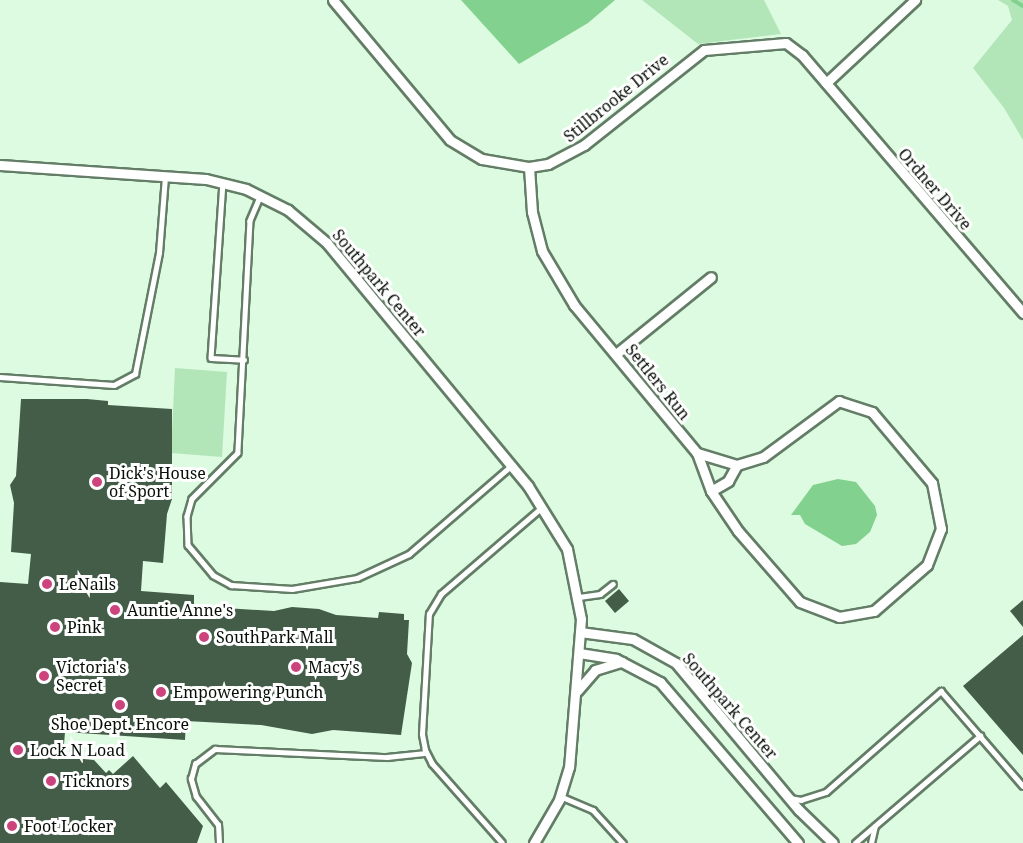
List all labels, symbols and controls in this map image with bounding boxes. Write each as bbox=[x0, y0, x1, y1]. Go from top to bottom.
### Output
street label: Stillbrooke Drive bbox=[560, 50, 672, 146]
street label: Ordner Drive bbox=[894, 144, 976, 234]
street label: Southpark Center bbox=[329, 225, 429, 341]
street label: Settlers Run bbox=[622, 340, 694, 424]
place label: Dick's House of Sport bbox=[109, 463, 206, 501]
marker: Dick's House of Sport bbox=[90, 475, 104, 489]
place label: LeNails bbox=[59, 574, 116, 594]
marker: LeNails bbox=[40, 577, 54, 591]
place label: Auntie Anne's bbox=[127, 600, 233, 620]
marker: Auntie Anne's bbox=[108, 603, 122, 617]
place label: Pink bbox=[67, 617, 101, 637]
marker: Pink bbox=[48, 620, 62, 634]
place label: SouthPark Mall bbox=[216, 627, 334, 647]
marker: SouthPark Mall bbox=[197, 630, 211, 644]
street label: Southpark Center bbox=[679, 649, 781, 763]
place label: Victoria's Secret bbox=[56, 657, 126, 695]
place label: Macy's bbox=[308, 657, 360, 677]
marker: Macy's bbox=[289, 660, 303, 674]
marker: Victoria's Secret bbox=[37, 669, 51, 683]
place label: Empowering Punch bbox=[173, 682, 323, 702]
marker: Empowering Punch bbox=[154, 685, 168, 699]
marker: Shoe Dept. Encore bbox=[113, 698, 127, 712]
place label: Shoe Dept. Encore bbox=[51, 714, 189, 734]
place label: Lock N Load bbox=[30, 740, 125, 760]
marker: Lock N Load bbox=[11, 743, 25, 757]
place label: Ticknors bbox=[63, 771, 129, 791]
marker: Ticknors bbox=[44, 774, 58, 788]
place label: Foot Locker bbox=[24, 816, 113, 836]
marker: Foot Locker bbox=[5, 819, 19, 833]

